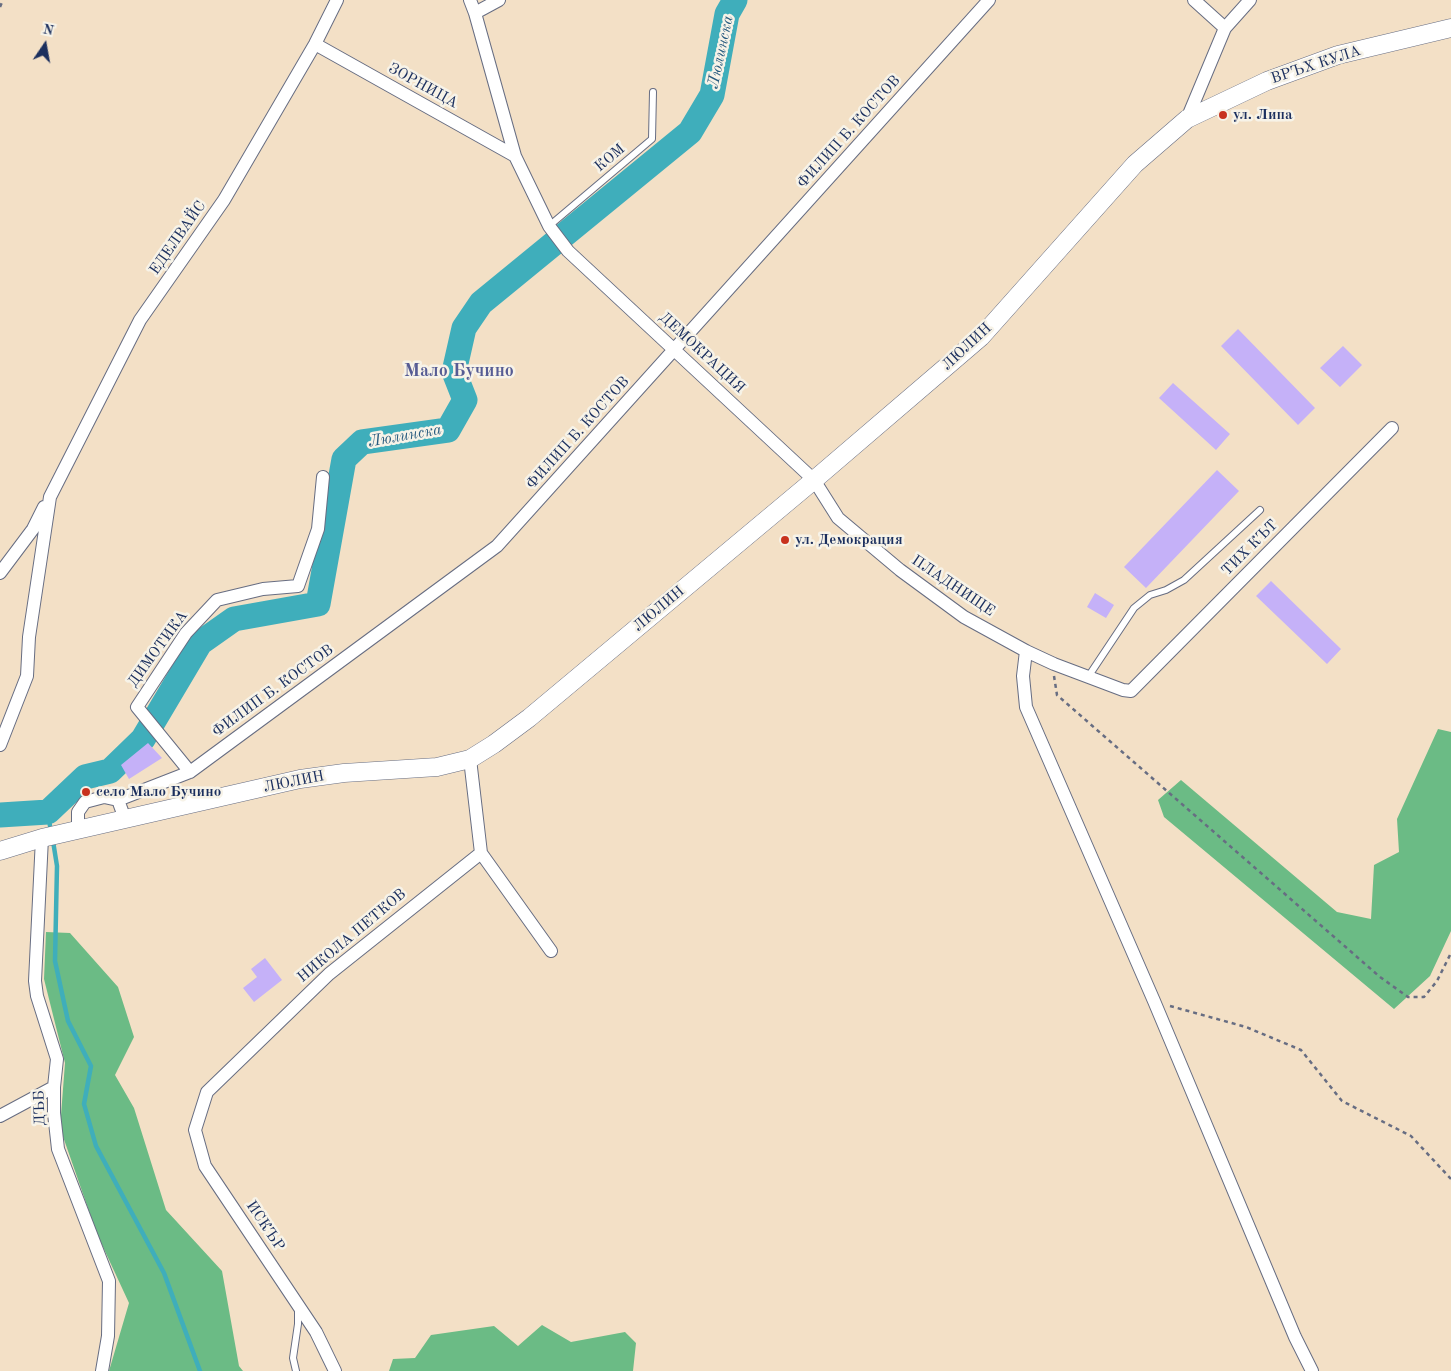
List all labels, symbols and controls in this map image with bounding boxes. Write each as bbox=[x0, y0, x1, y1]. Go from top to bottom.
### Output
water label: Люлинска bbox=[704, 14, 738, 90]
north arrow bbox=[20, 20, 70, 70]
text: N bbox=[41, 22, 55, 38]
street label: ВРЪХ КУЛА bbox=[1269, 42, 1363, 88]
street label: ЗОРНИЦА bbox=[385, 59, 461, 113]
street label: ФИЛИП Б. КОСТОВ bbox=[794, 72, 904, 192]
place label: ул. Липа bbox=[1233, 106, 1293, 124]
marker: ул. Липа bbox=[1217, 109, 1229, 121]
street label: КОМ bbox=[591, 140, 629, 176]
street label: ЕДЕЛВАЙС bbox=[146, 197, 210, 279]
street label: ДЕМОКРАЦИЯ bbox=[655, 309, 749, 397]
street label: ЛЮЛИН bbox=[938, 319, 996, 375]
district label: Мало Бучино bbox=[404, 360, 514, 382]
street label: ФИЛИП Б. КОСТОВ bbox=[523, 373, 633, 493]
water label: Люлинска bbox=[367, 420, 443, 452]
street label: ТИХ КЪТ bbox=[1218, 516, 1282, 580]
place label: ул. Демокрация bbox=[795, 531, 903, 549]
marker: ул. Демокрация bbox=[779, 534, 791, 546]
street label: ПЛАДНИЩЕ bbox=[908, 552, 998, 620]
street label: ЛЮЛИН bbox=[630, 582, 688, 636]
street label: ДИМОТИКА bbox=[124, 607, 192, 691]
street label: ФИЛИП Б. КОСТОВ bbox=[209, 641, 337, 741]
street label: ЛЮЛИН bbox=[262, 767, 326, 797]
place label: село Мало Бучино bbox=[96, 783, 221, 801]
marker: село Мало Бучино bbox=[80, 786, 92, 798]
street label: НИКОЛА ПЕТКОВ bbox=[294, 885, 410, 987]
street label: ДЪБ bbox=[30, 1090, 50, 1126]
street label: ИСКЪР bbox=[242, 1198, 288, 1254]

